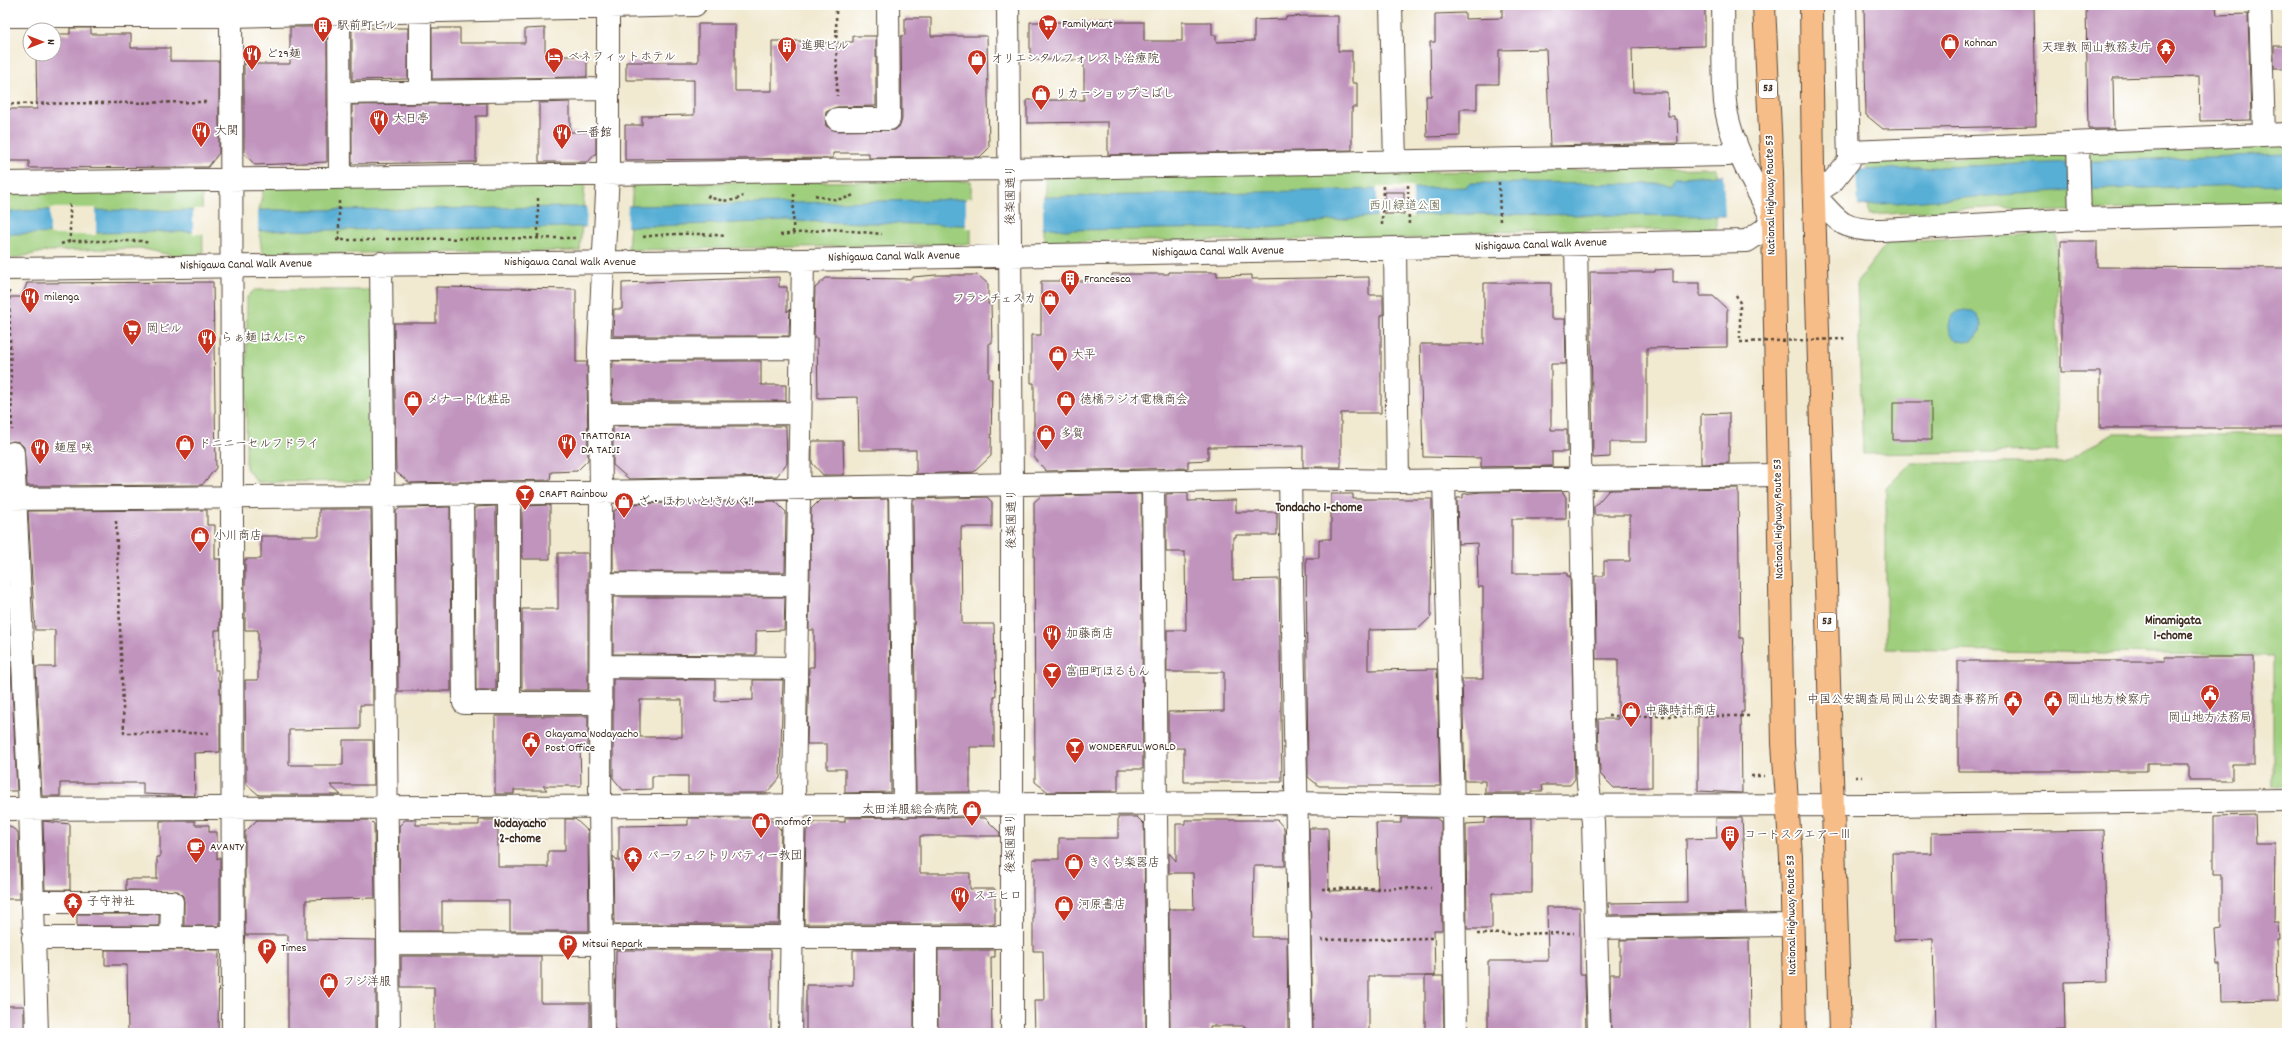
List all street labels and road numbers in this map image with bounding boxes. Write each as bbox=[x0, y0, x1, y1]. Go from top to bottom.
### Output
road number: 53 bbox=[1759, 80, 1777, 98]
street label: National Highway Route 53 bbox=[1761, 135, 1781, 255]
street label: 後楽園通り bbox=[1003, 165, 1020, 225]
street label: Nishigawa Canal Walk Avenue bbox=[1475, 234, 1607, 256]
street label: Nishigawa Canal Walk Avenue bbox=[1152, 242, 1284, 262]
street label: Nishigawa Canal Walk Avenue bbox=[828, 247, 960, 267]
street label: Nishigawa Canal Walk Avenue bbox=[504, 254, 636, 271]
street label: Nishigawa Canal Walk Avenue bbox=[180, 255, 312, 275]
street label: National Highway Route 53 bbox=[1769, 459, 1789, 579]
street label: 後楽園通り bbox=[1004, 489, 1021, 549]
road number: 53 bbox=[1818, 613, 1836, 631]
street label: 後楽園通り bbox=[1003, 813, 1020, 873]
street label: National Highway Route 53 bbox=[1782, 855, 1802, 975]

